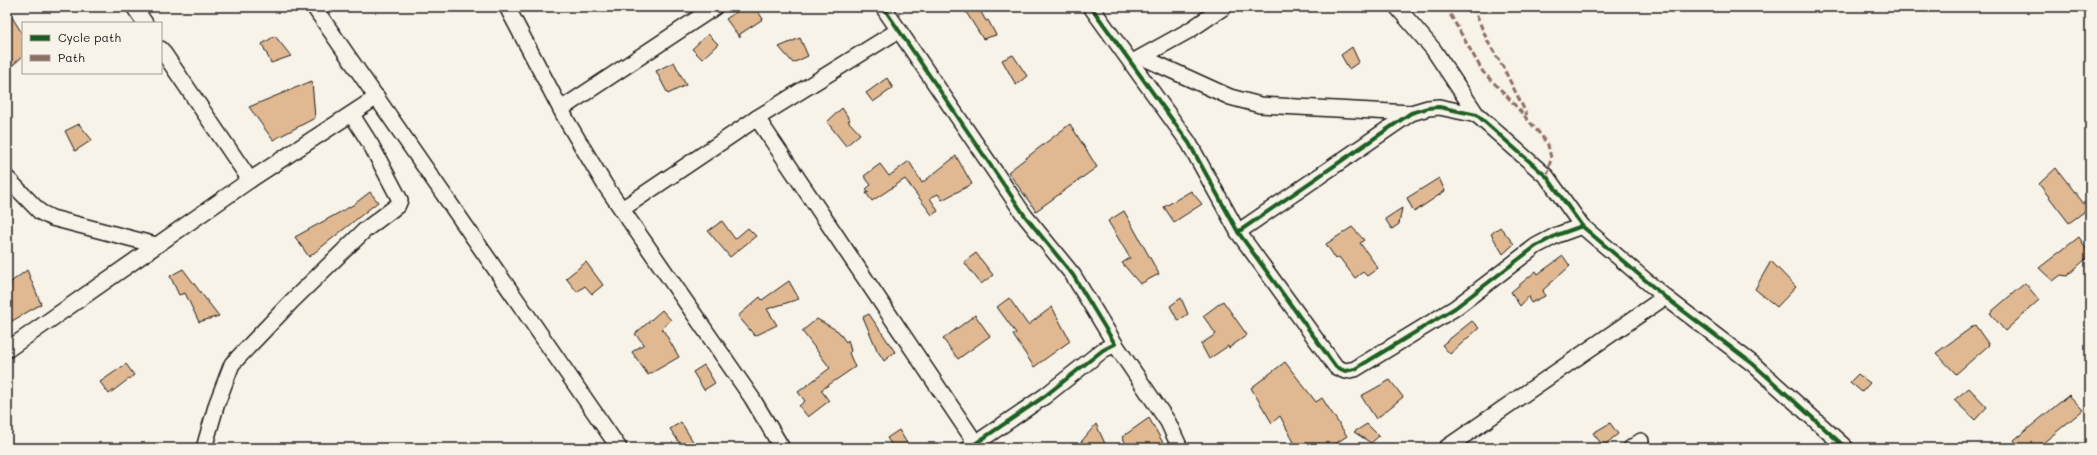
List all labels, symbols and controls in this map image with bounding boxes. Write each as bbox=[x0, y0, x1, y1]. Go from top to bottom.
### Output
legend bbox=[22, 22, 162, 74]
text: Cycle path bbox=[58, 29, 121, 45]
text: Path bbox=[58, 49, 85, 65]

